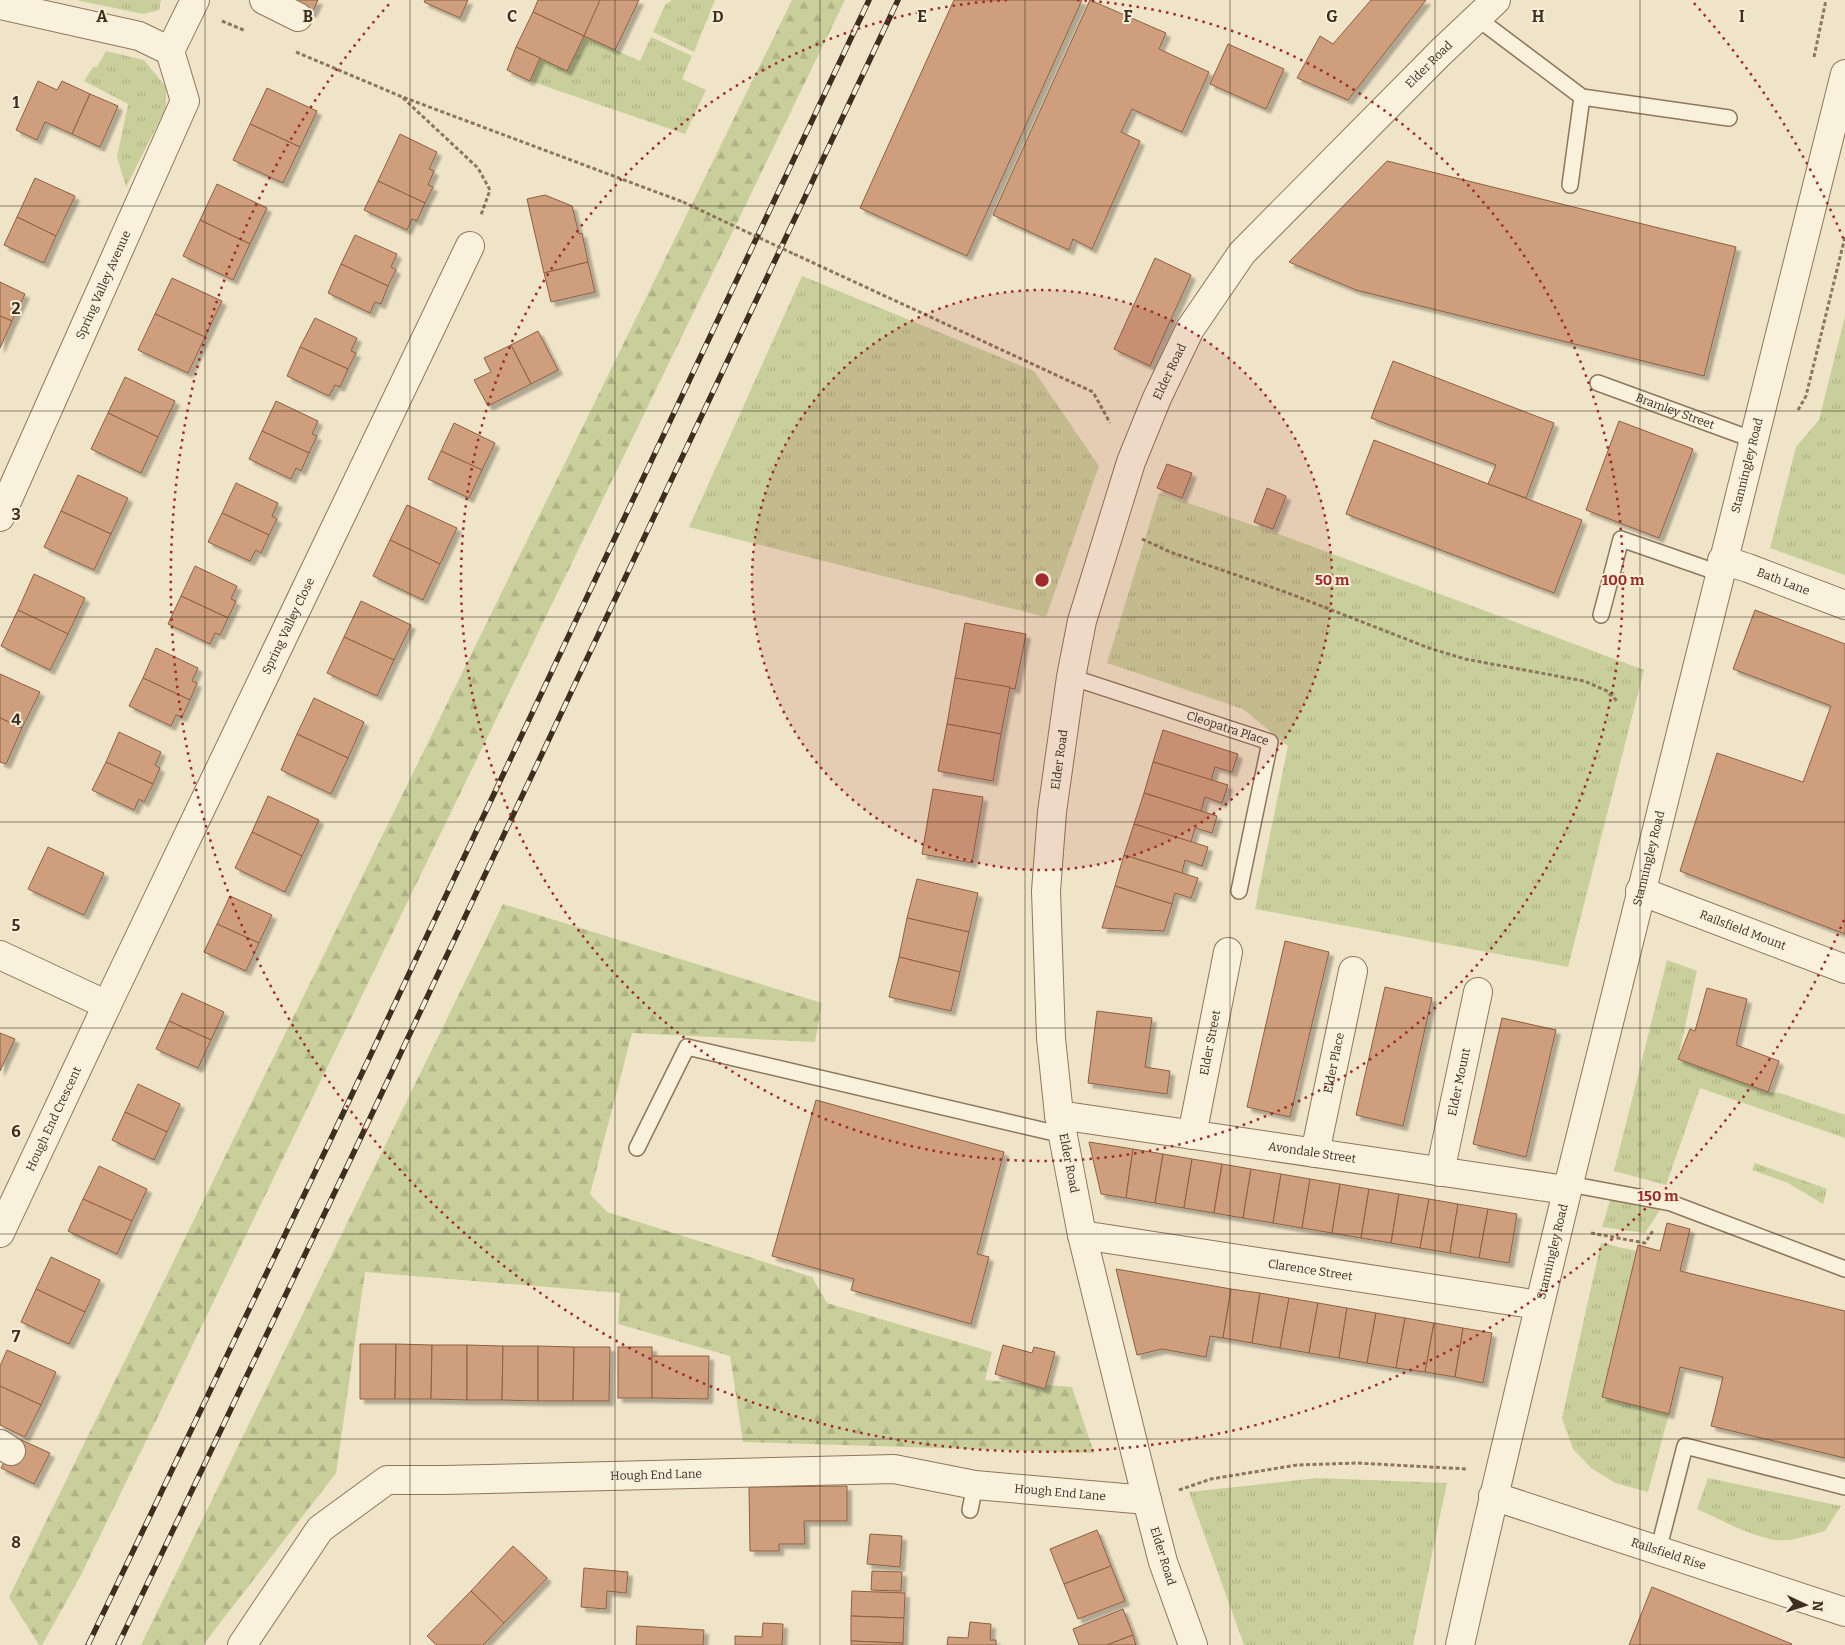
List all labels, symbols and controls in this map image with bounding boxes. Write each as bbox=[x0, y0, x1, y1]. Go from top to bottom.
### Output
text: A bbox=[96, 7, 108, 26]
text: B bbox=[303, 7, 313, 26]
text: C bbox=[507, 7, 517, 26]
text: D bbox=[712, 7, 724, 26]
text: E bbox=[917, 7, 927, 26]
text: F bbox=[1124, 7, 1133, 26]
text: G bbox=[1326, 7, 1338, 26]
text: H bbox=[1532, 7, 1545, 26]
text: I bbox=[1739, 7, 1745, 26]
street label: Elder Road bbox=[1403, 38, 1455, 91]
text: 1 bbox=[13, 93, 20, 112]
street label: Spring Valley Avenue bbox=[73, 228, 134, 341]
text: 2 bbox=[11, 299, 21, 318]
street label: Elder Road bbox=[1150, 341, 1189, 402]
street label: Bramley Street bbox=[1634, 390, 1717, 432]
street label: Stanningley Road bbox=[1728, 416, 1766, 515]
text: 3 bbox=[11, 505, 21, 524]
street label: Bath Lane bbox=[1755, 565, 1812, 598]
centre of rings bbox=[1033, 571, 1051, 589]
text: 50 m bbox=[1315, 571, 1350, 589]
text: 100 m bbox=[1602, 571, 1645, 589]
street label: Spring Valley Close bbox=[259, 575, 317, 677]
street label: Cleopatra Place bbox=[1185, 708, 1271, 748]
text: 4 bbox=[11, 710, 21, 729]
street label: Elder Road bbox=[1048, 729, 1071, 791]
street label: Stanningley Road bbox=[1630, 809, 1667, 907]
street label: Railsfield Mount bbox=[1698, 907, 1789, 953]
text: 5 bbox=[12, 916, 21, 935]
street label: Elder Street bbox=[1197, 1008, 1224, 1077]
street label: Elder Place bbox=[1321, 1031, 1347, 1095]
street label: Elder Mount bbox=[1445, 1046, 1473, 1117]
street label: Hough End Crescent bbox=[23, 1064, 84, 1173]
text: 6 bbox=[11, 1122, 21, 1141]
street label: Elder Road bbox=[1056, 1132, 1082, 1194]
street label: Avondale Street bbox=[1267, 1139, 1358, 1166]
text: 150 m bbox=[1637, 1187, 1679, 1205]
street label: Stanningley Road bbox=[1534, 1203, 1571, 1301]
street label: Clarence Street bbox=[1267, 1257, 1354, 1283]
text: 7 bbox=[12, 1327, 21, 1346]
street label: Hough End Lane bbox=[610, 1467, 702, 1483]
street label: Hough End Lane bbox=[1014, 1481, 1107, 1503]
street label: Elder Road bbox=[1147, 1525, 1179, 1587]
text: 8 bbox=[11, 1533, 21, 1552]
street label: Railsfield Rise bbox=[1629, 1535, 1708, 1573]
north arrow bbox=[1780, 1580, 1830, 1630]
text: N bbox=[1809, 1600, 1826, 1612]

